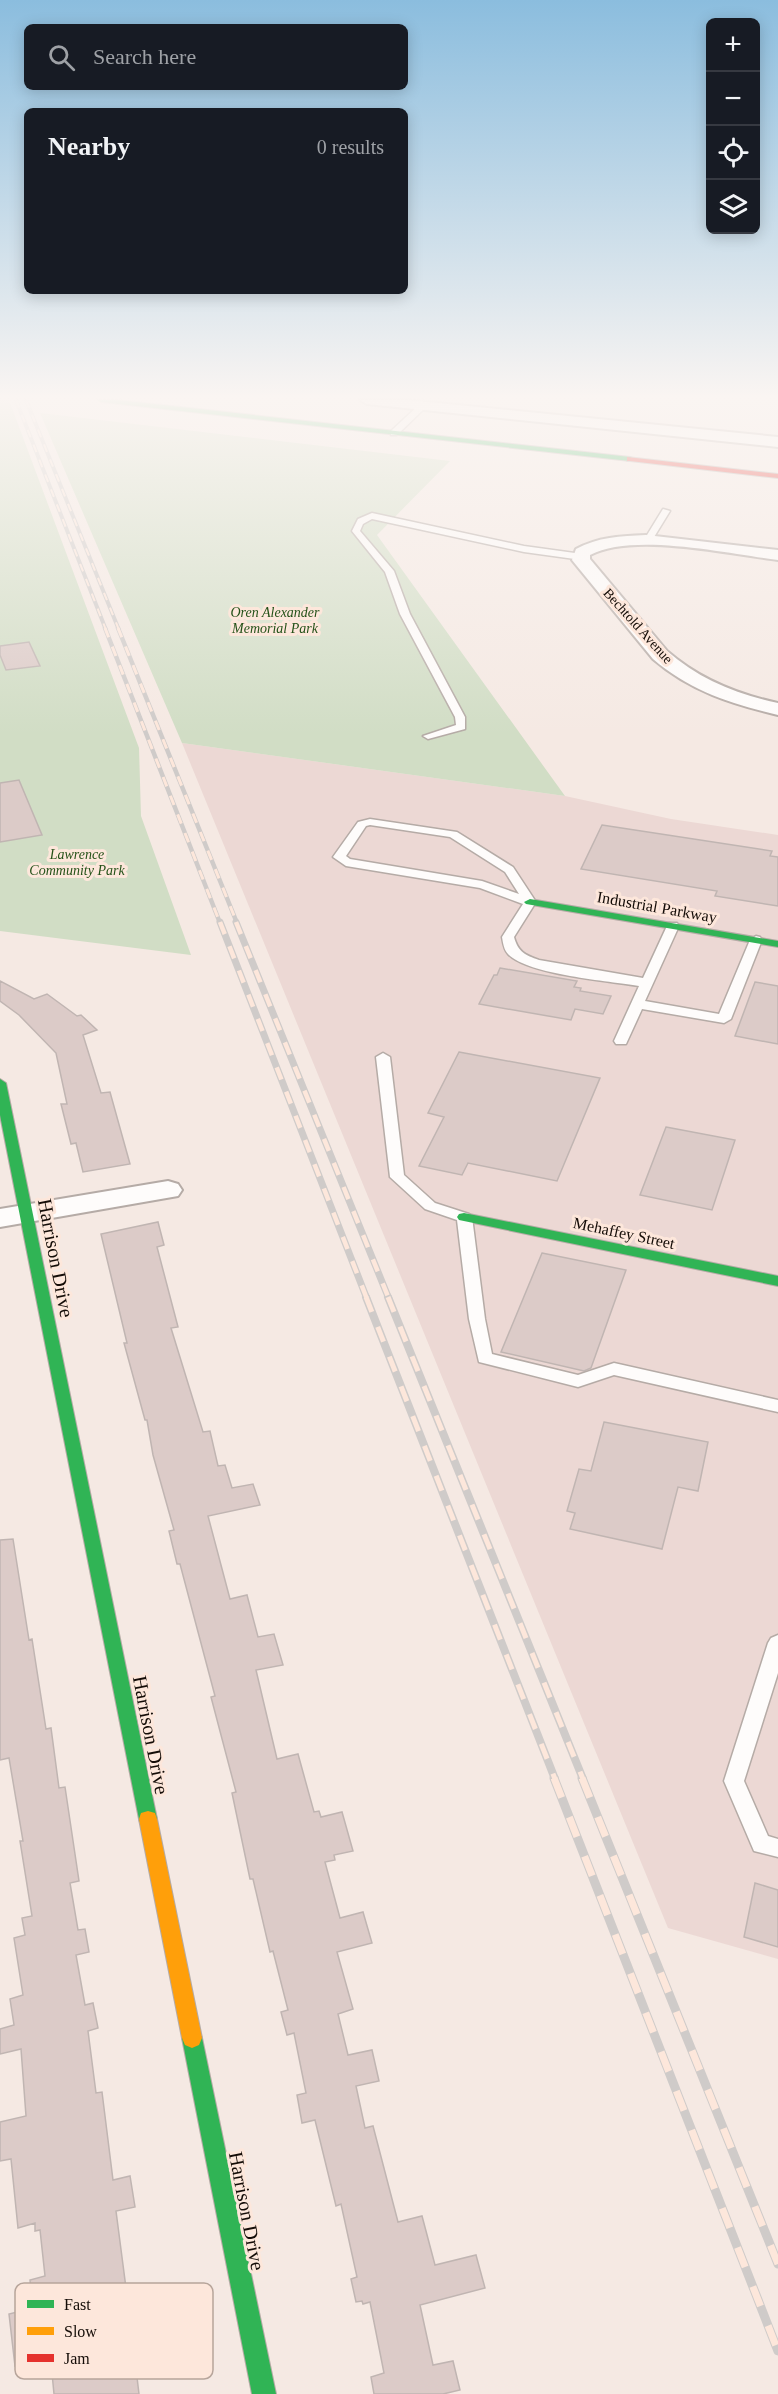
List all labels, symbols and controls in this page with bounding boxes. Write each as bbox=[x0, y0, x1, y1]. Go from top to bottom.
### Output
map controls bbox=[706, 18, 760, 234]
button: + bbox=[706, 18, 760, 72]
search box bbox=[24, 24, 408, 90]
icon: search bbox=[45, 41, 78, 74]
text: Search here bbox=[93, 44, 196, 69]
button: − bbox=[706, 72, 760, 126]
button: locate bbox=[706, 126, 760, 180]
text: Nearby bbox=[48, 132, 130, 161]
text: 0 results bbox=[317, 136, 384, 158]
button: layers bbox=[706, 180, 760, 234]
street label: Bechtold Avenue bbox=[600, 585, 676, 667]
park label: Oren Alexander Memorial Park bbox=[230, 605, 320, 636]
park label: Lawrence Community Park bbox=[29, 847, 125, 878]
street label: Industrial Parkway bbox=[596, 888, 718, 927]
street label: Harrison Drive bbox=[34, 1197, 78, 1319]
street label: Mehaffey Street bbox=[572, 1214, 677, 1253]
street label: Harrison Drive bbox=[129, 1674, 173, 1796]
street label: Harrison Drive bbox=[225, 2150, 269, 2272]
legend bbox=[15, 2283, 213, 2379]
text: Fast bbox=[64, 2296, 91, 2313]
text: Slow bbox=[64, 2323, 97, 2340]
text: Jam bbox=[64, 2350, 90, 2367]

